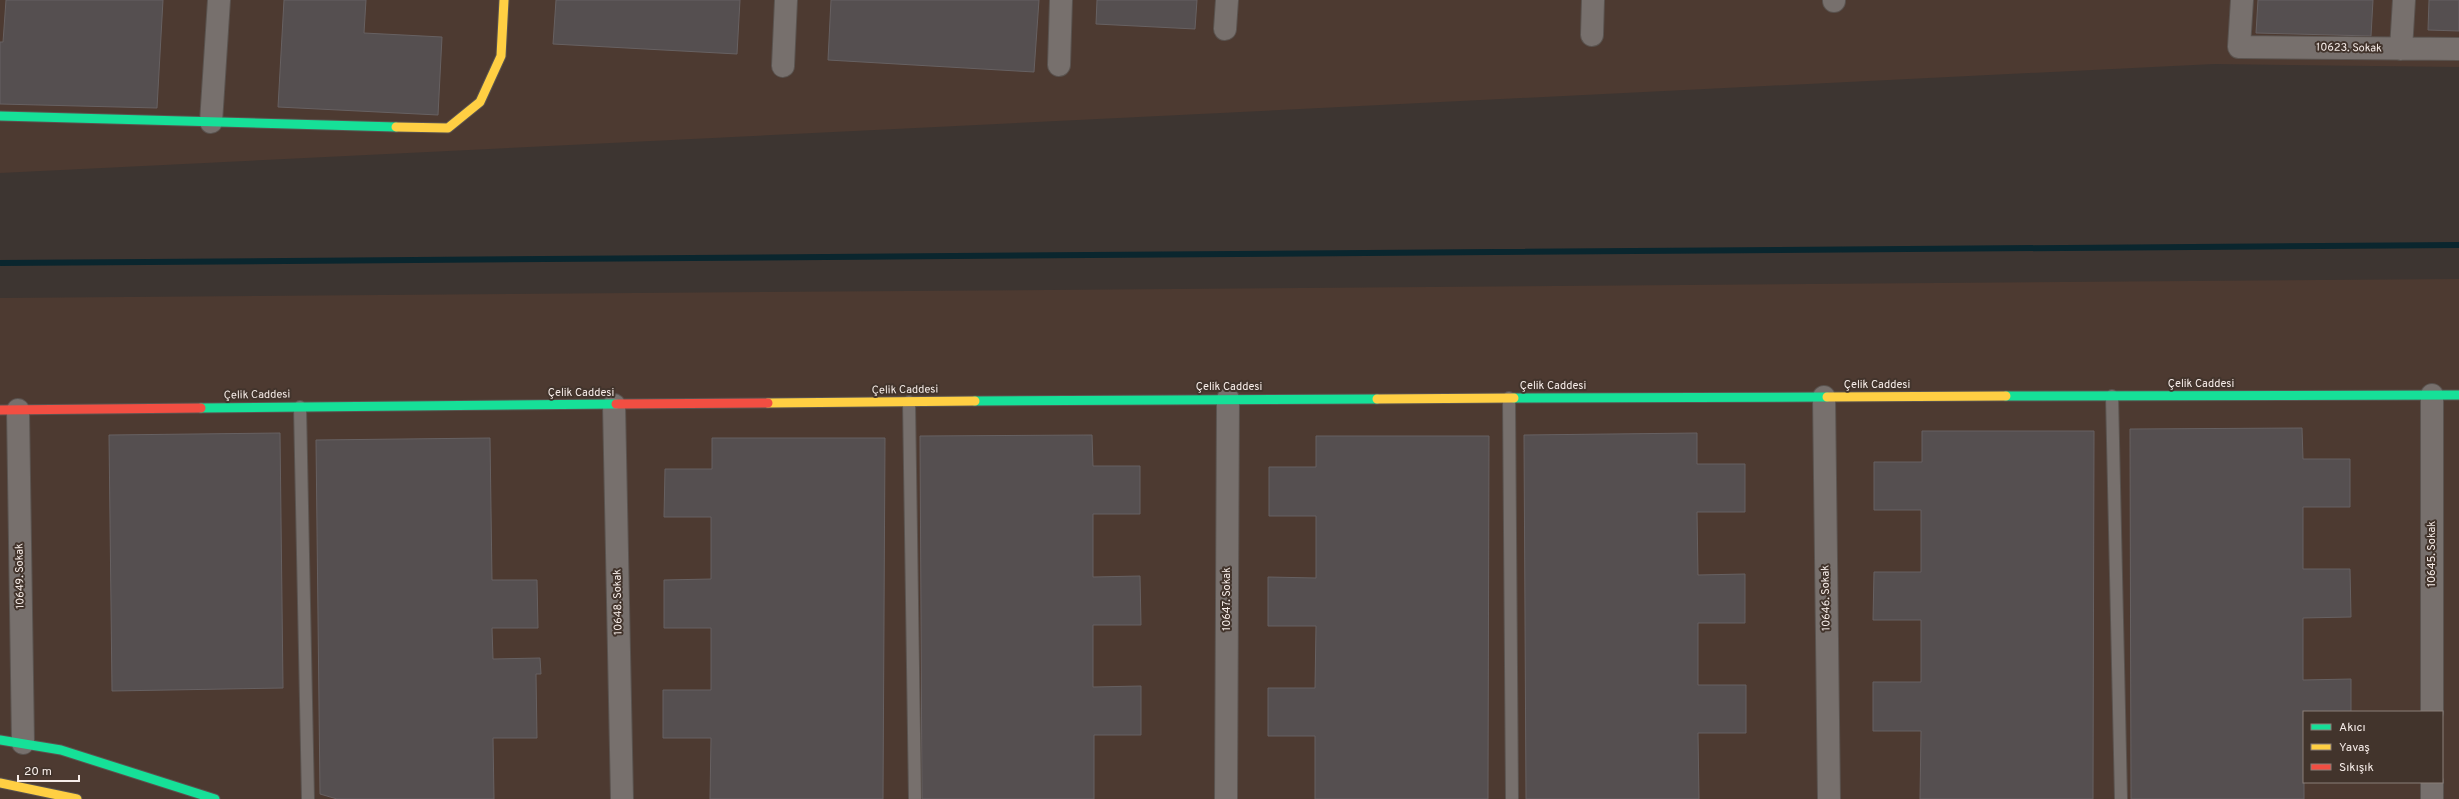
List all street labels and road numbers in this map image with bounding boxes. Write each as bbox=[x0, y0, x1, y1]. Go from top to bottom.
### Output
street label: 10623. Sokak bbox=[2316, 40, 2382, 56]
street label: Çelik Caddesi bbox=[2168, 377, 2234, 391]
street label: Çelik Caddesi bbox=[1844, 378, 1910, 392]
street label: Çelik Caddesi bbox=[1520, 379, 1586, 393]
street label: Çelik Caddesi bbox=[1196, 380, 1262, 394]
street label: Çelik Caddesi bbox=[872, 382, 938, 398]
street label: Çelik Caddesi bbox=[548, 386, 614, 400]
street label: Çelik Caddesi bbox=[224, 387, 290, 403]
street label: 10645. Sokak bbox=[2425, 521, 2439, 587]
street label: 10649. Sokak bbox=[12, 543, 28, 609]
street label: 10646. Sokak bbox=[1818, 565, 1834, 631]
street label: 10647. Sokak bbox=[1220, 567, 1234, 631]
street label: 10648. Sokak bbox=[610, 569, 626, 635]

